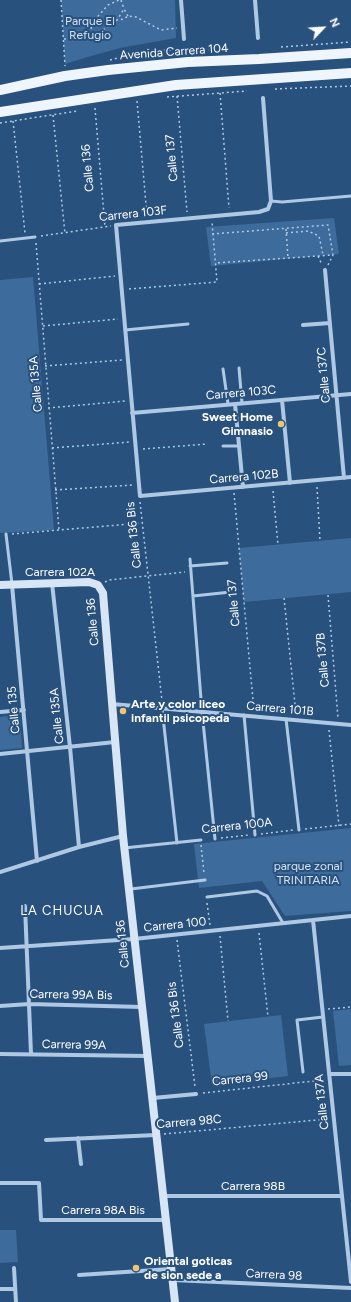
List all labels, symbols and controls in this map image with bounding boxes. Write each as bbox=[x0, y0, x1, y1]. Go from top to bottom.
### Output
north arrow bbox=[303, 8, 343, 48]
park label: Parque El Refugio bbox=[65, 14, 115, 42]
text: N bbox=[327, 16, 342, 29]
street label: Avenida Carrera 104 bbox=[119, 41, 229, 63]
street label: Calle 137 bbox=[163, 134, 181, 182]
street label: Calle 136 bbox=[79, 144, 97, 192]
street label: Carrera 103F bbox=[98, 203, 168, 225]
street label: Calle 137C bbox=[314, 346, 334, 404]
street label: Calle 135A bbox=[26, 355, 46, 413]
street label: Carrera 103C bbox=[205, 383, 277, 403]
place label: Sweet Home Gimnasio bbox=[202, 410, 273, 438]
marker: Sweet Home Gimnasio bbox=[276, 419, 286, 429]
street label: Carrera 102B bbox=[209, 467, 279, 487]
street label: Calle 136 Bis bbox=[123, 501, 145, 569]
street label: Carrera 102A bbox=[25, 565, 95, 579]
street label: Calle 137 bbox=[225, 579, 243, 627]
street label: Calle 136 bbox=[84, 598, 102, 646]
street label: Calle 137B bbox=[313, 632, 333, 688]
street label: Calle 135 bbox=[5, 685, 23, 735]
street label: Calle 135A bbox=[47, 687, 67, 745]
place label: Arte y color liceo infantil psicopeda bbox=[131, 697, 229, 725]
street label: Carrera 101B bbox=[246, 699, 314, 719]
marker: Arte y color liceo infantil psicopeda bbox=[118, 706, 128, 716]
street label: Carrera 100A bbox=[201, 815, 273, 837]
park label: parque zonal TRINITARIA bbox=[274, 859, 342, 887]
district label: LA CHUCUA bbox=[20, 903, 104, 919]
street label: Carrera 100 bbox=[143, 915, 207, 935]
street label: Calle 136 bbox=[113, 919, 133, 969]
street label: Calle 136 Bis bbox=[165, 981, 187, 1049]
street label: Carrera 99A Bis bbox=[29, 987, 113, 1003]
street label: Carrera 99A bbox=[42, 1037, 106, 1053]
street label: Carrera 99 bbox=[211, 1069, 269, 1089]
street label: Calle 137A bbox=[312, 1074, 332, 1130]
street label: Carrera 98C bbox=[156, 1112, 222, 1132]
street label: Carrera 98B bbox=[221, 1179, 285, 1193]
street label: Carrera 98A Bis bbox=[61, 1203, 145, 1217]
place label: Oriental goticas de sion sede a bbox=[144, 1254, 232, 1282]
marker: Oriental goticas de sion sede a bbox=[131, 1263, 141, 1273]
street label: Carrera 98 bbox=[245, 1266, 303, 1284]

